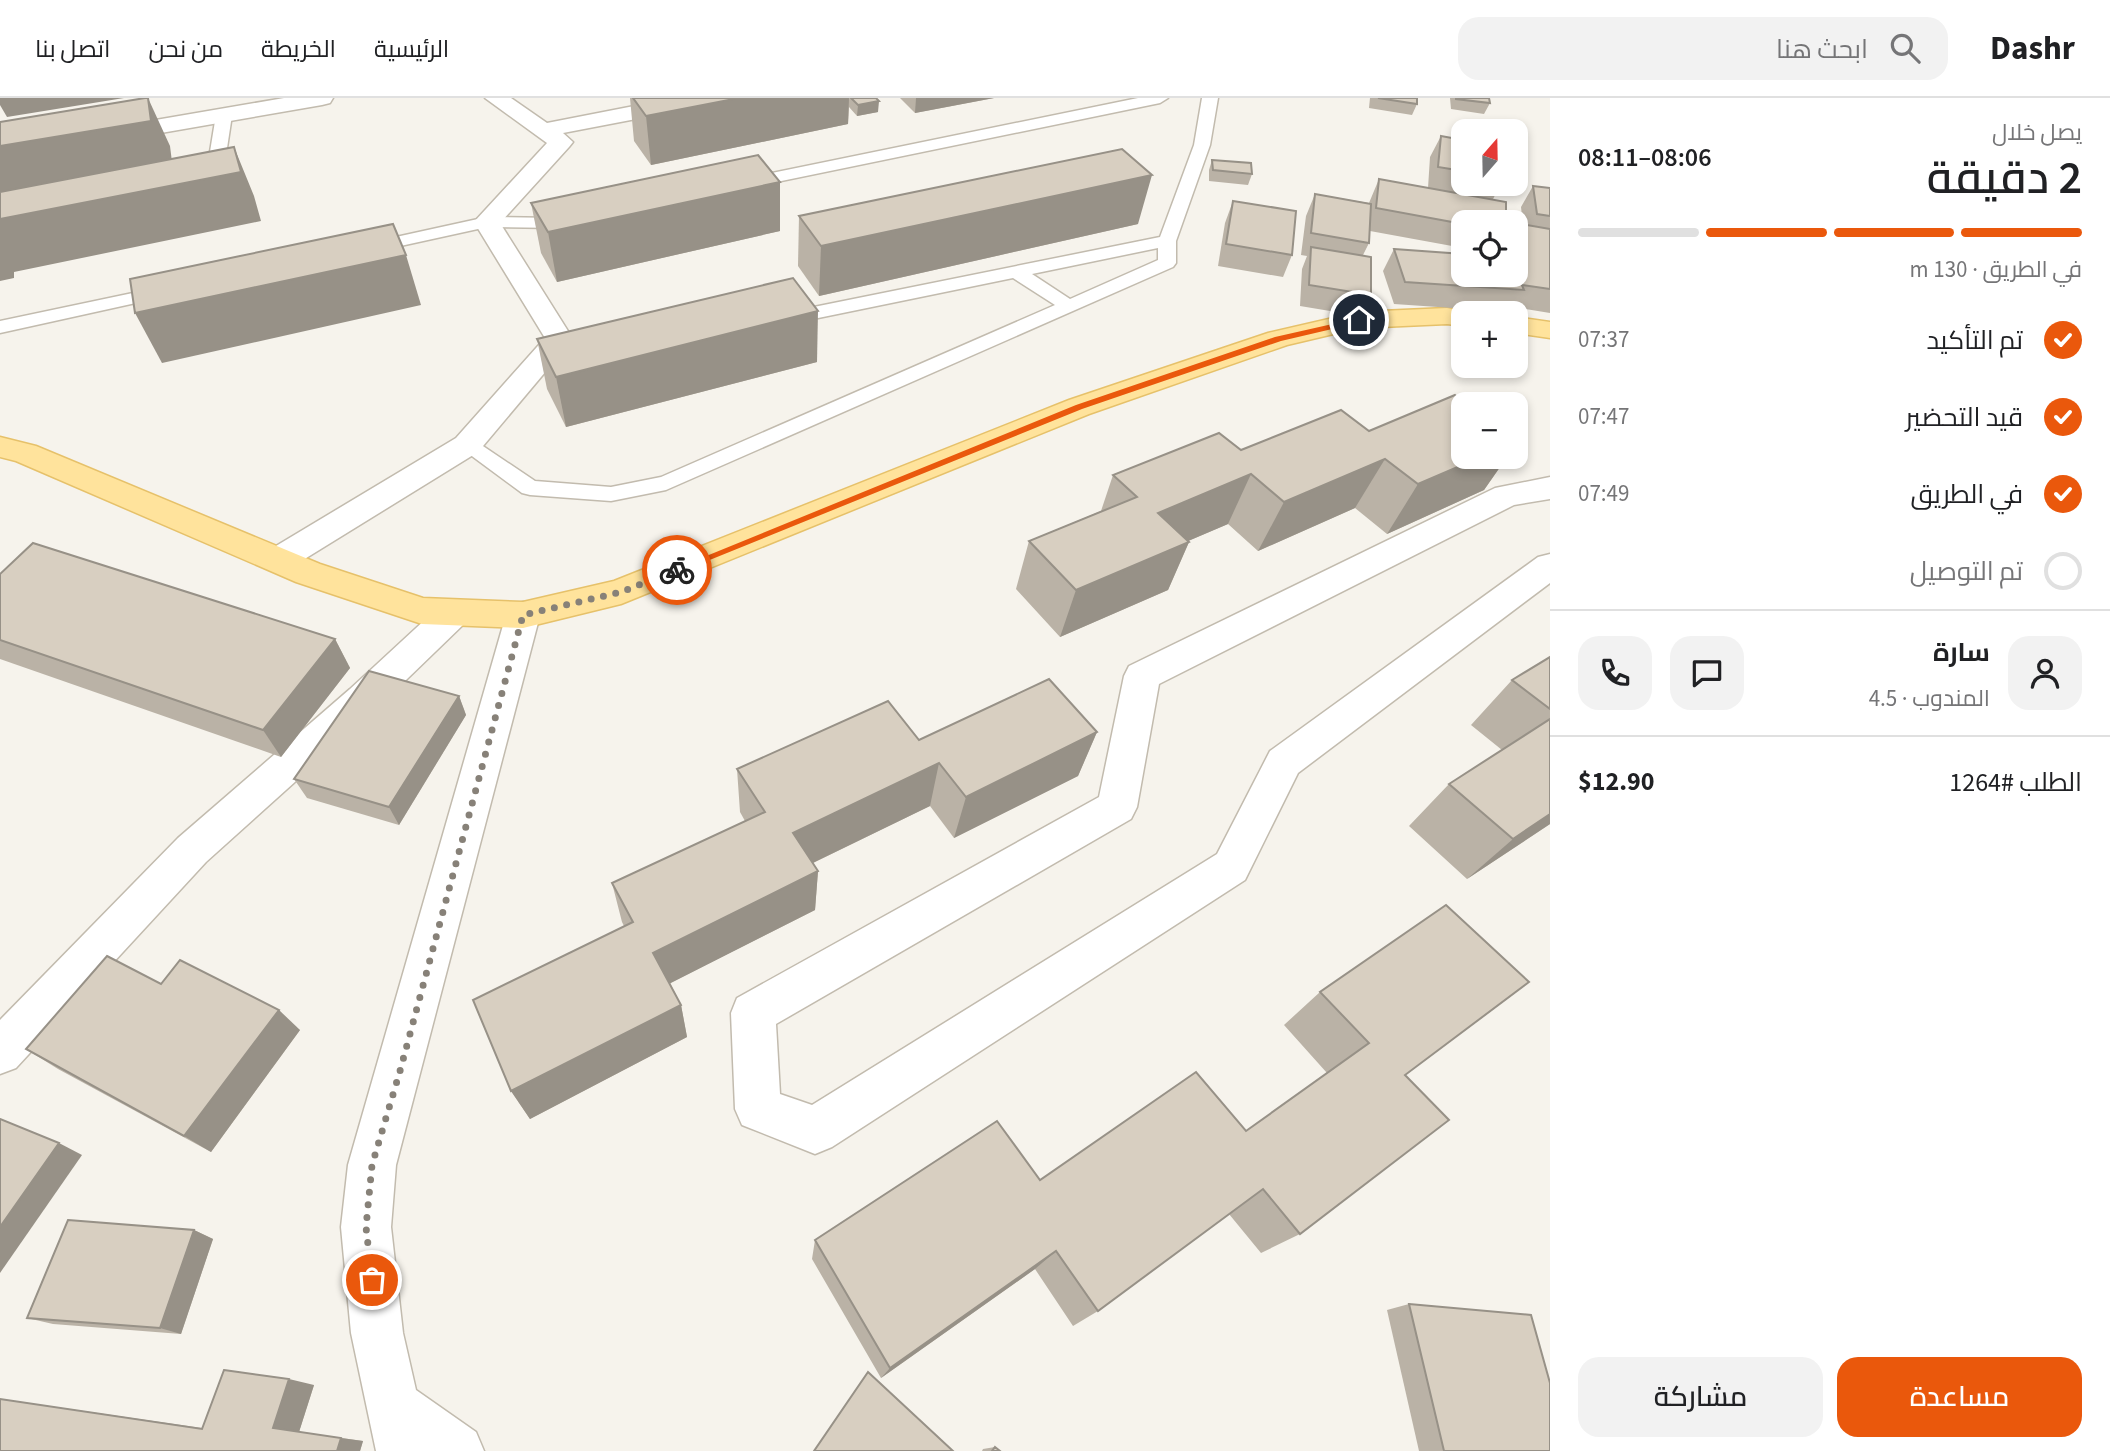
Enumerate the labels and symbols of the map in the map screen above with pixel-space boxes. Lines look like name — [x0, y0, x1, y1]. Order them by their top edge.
north arrow — [1451, 119, 1528, 196]
pin — [1329, 290, 1389, 350]
courier — [642, 535, 712, 605]
pin — [342, 1250, 402, 1310]

